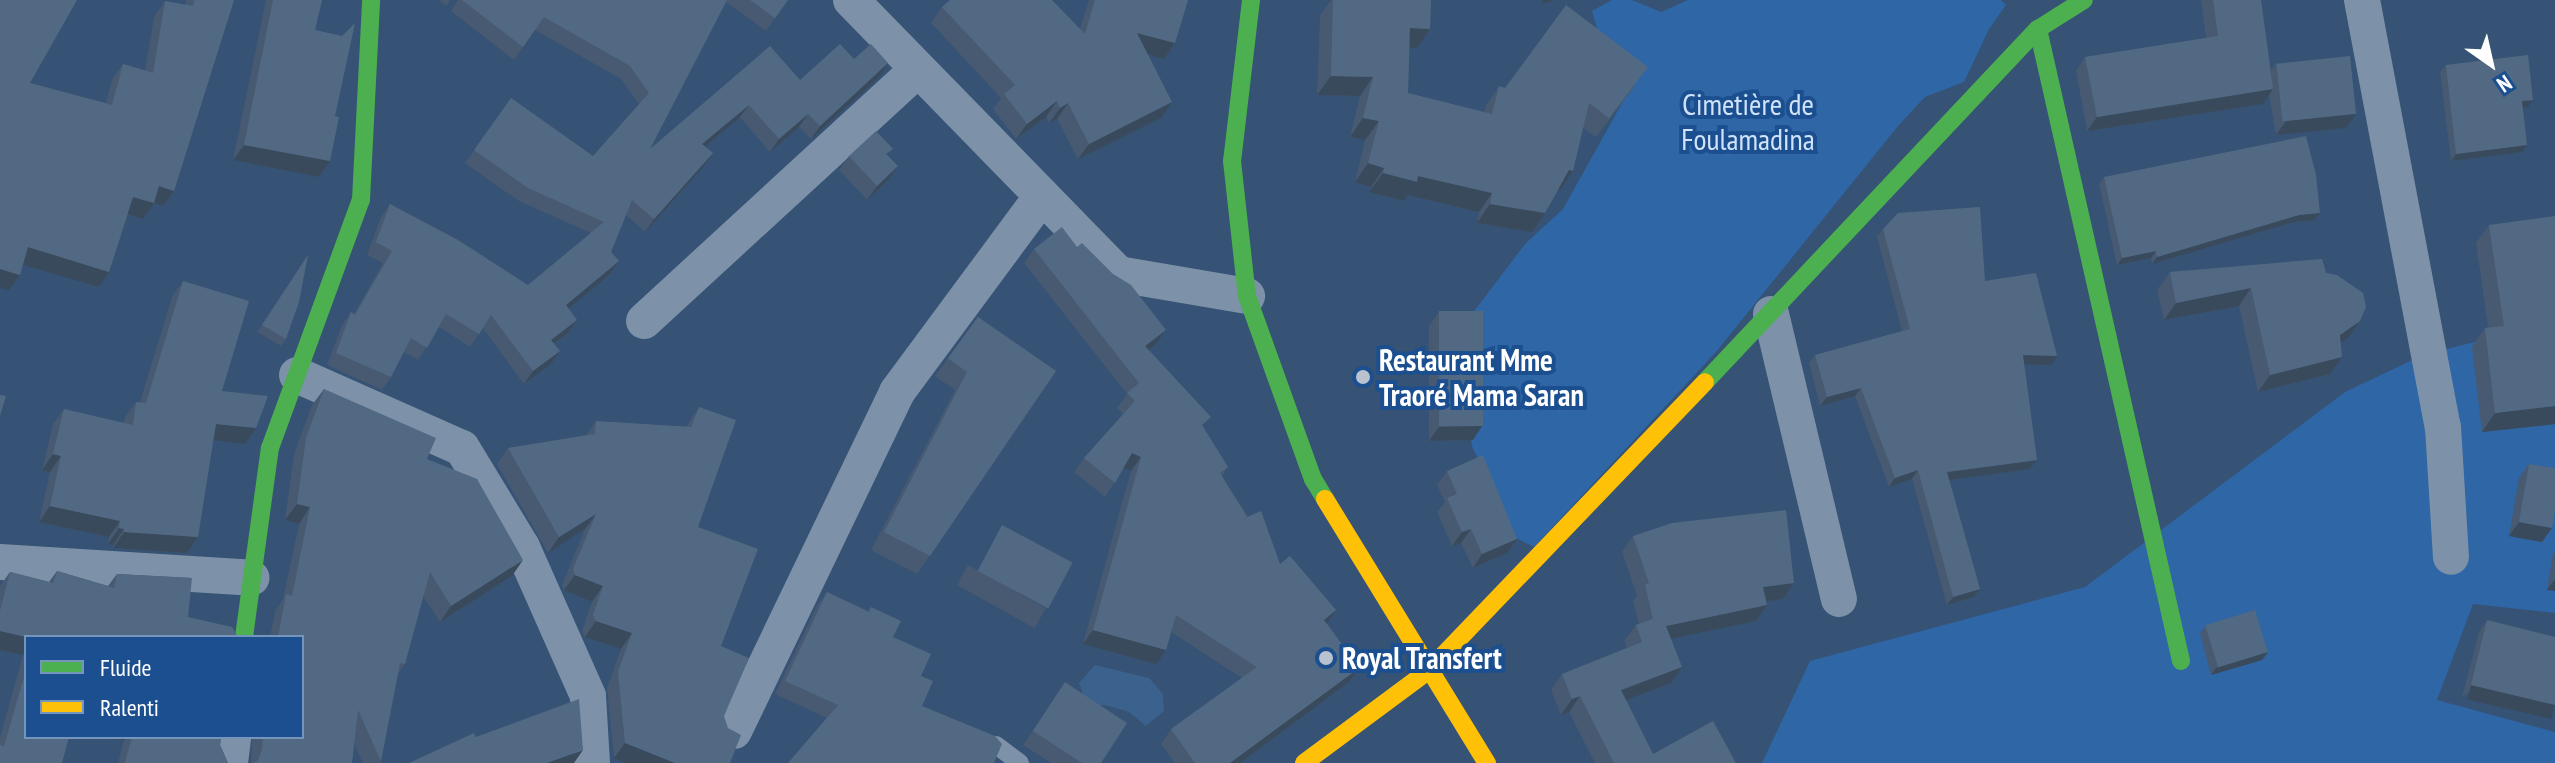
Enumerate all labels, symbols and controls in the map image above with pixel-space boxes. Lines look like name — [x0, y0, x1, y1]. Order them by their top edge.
north arrow — [2451, 24, 2531, 104]
text: N — [2492, 69, 2517, 99]
park label: Cimetière de Foulamadina — [1681, 86, 1815, 156]
place label: Restaurant Mme Traoré Mama Saran — [1379, 342, 1584, 412]
marker: Restaurant Mme Traoré Mama Saran — [1354, 368, 1372, 386]
legend — [24, 635, 304, 739]
place label: Royal Transfert — [1342, 640, 1503, 676]
marker: Royal Transfert — [1317, 649, 1335, 667]
text: Fluide — [100, 652, 151, 683]
text: Ralenti — [100, 692, 159, 723]

